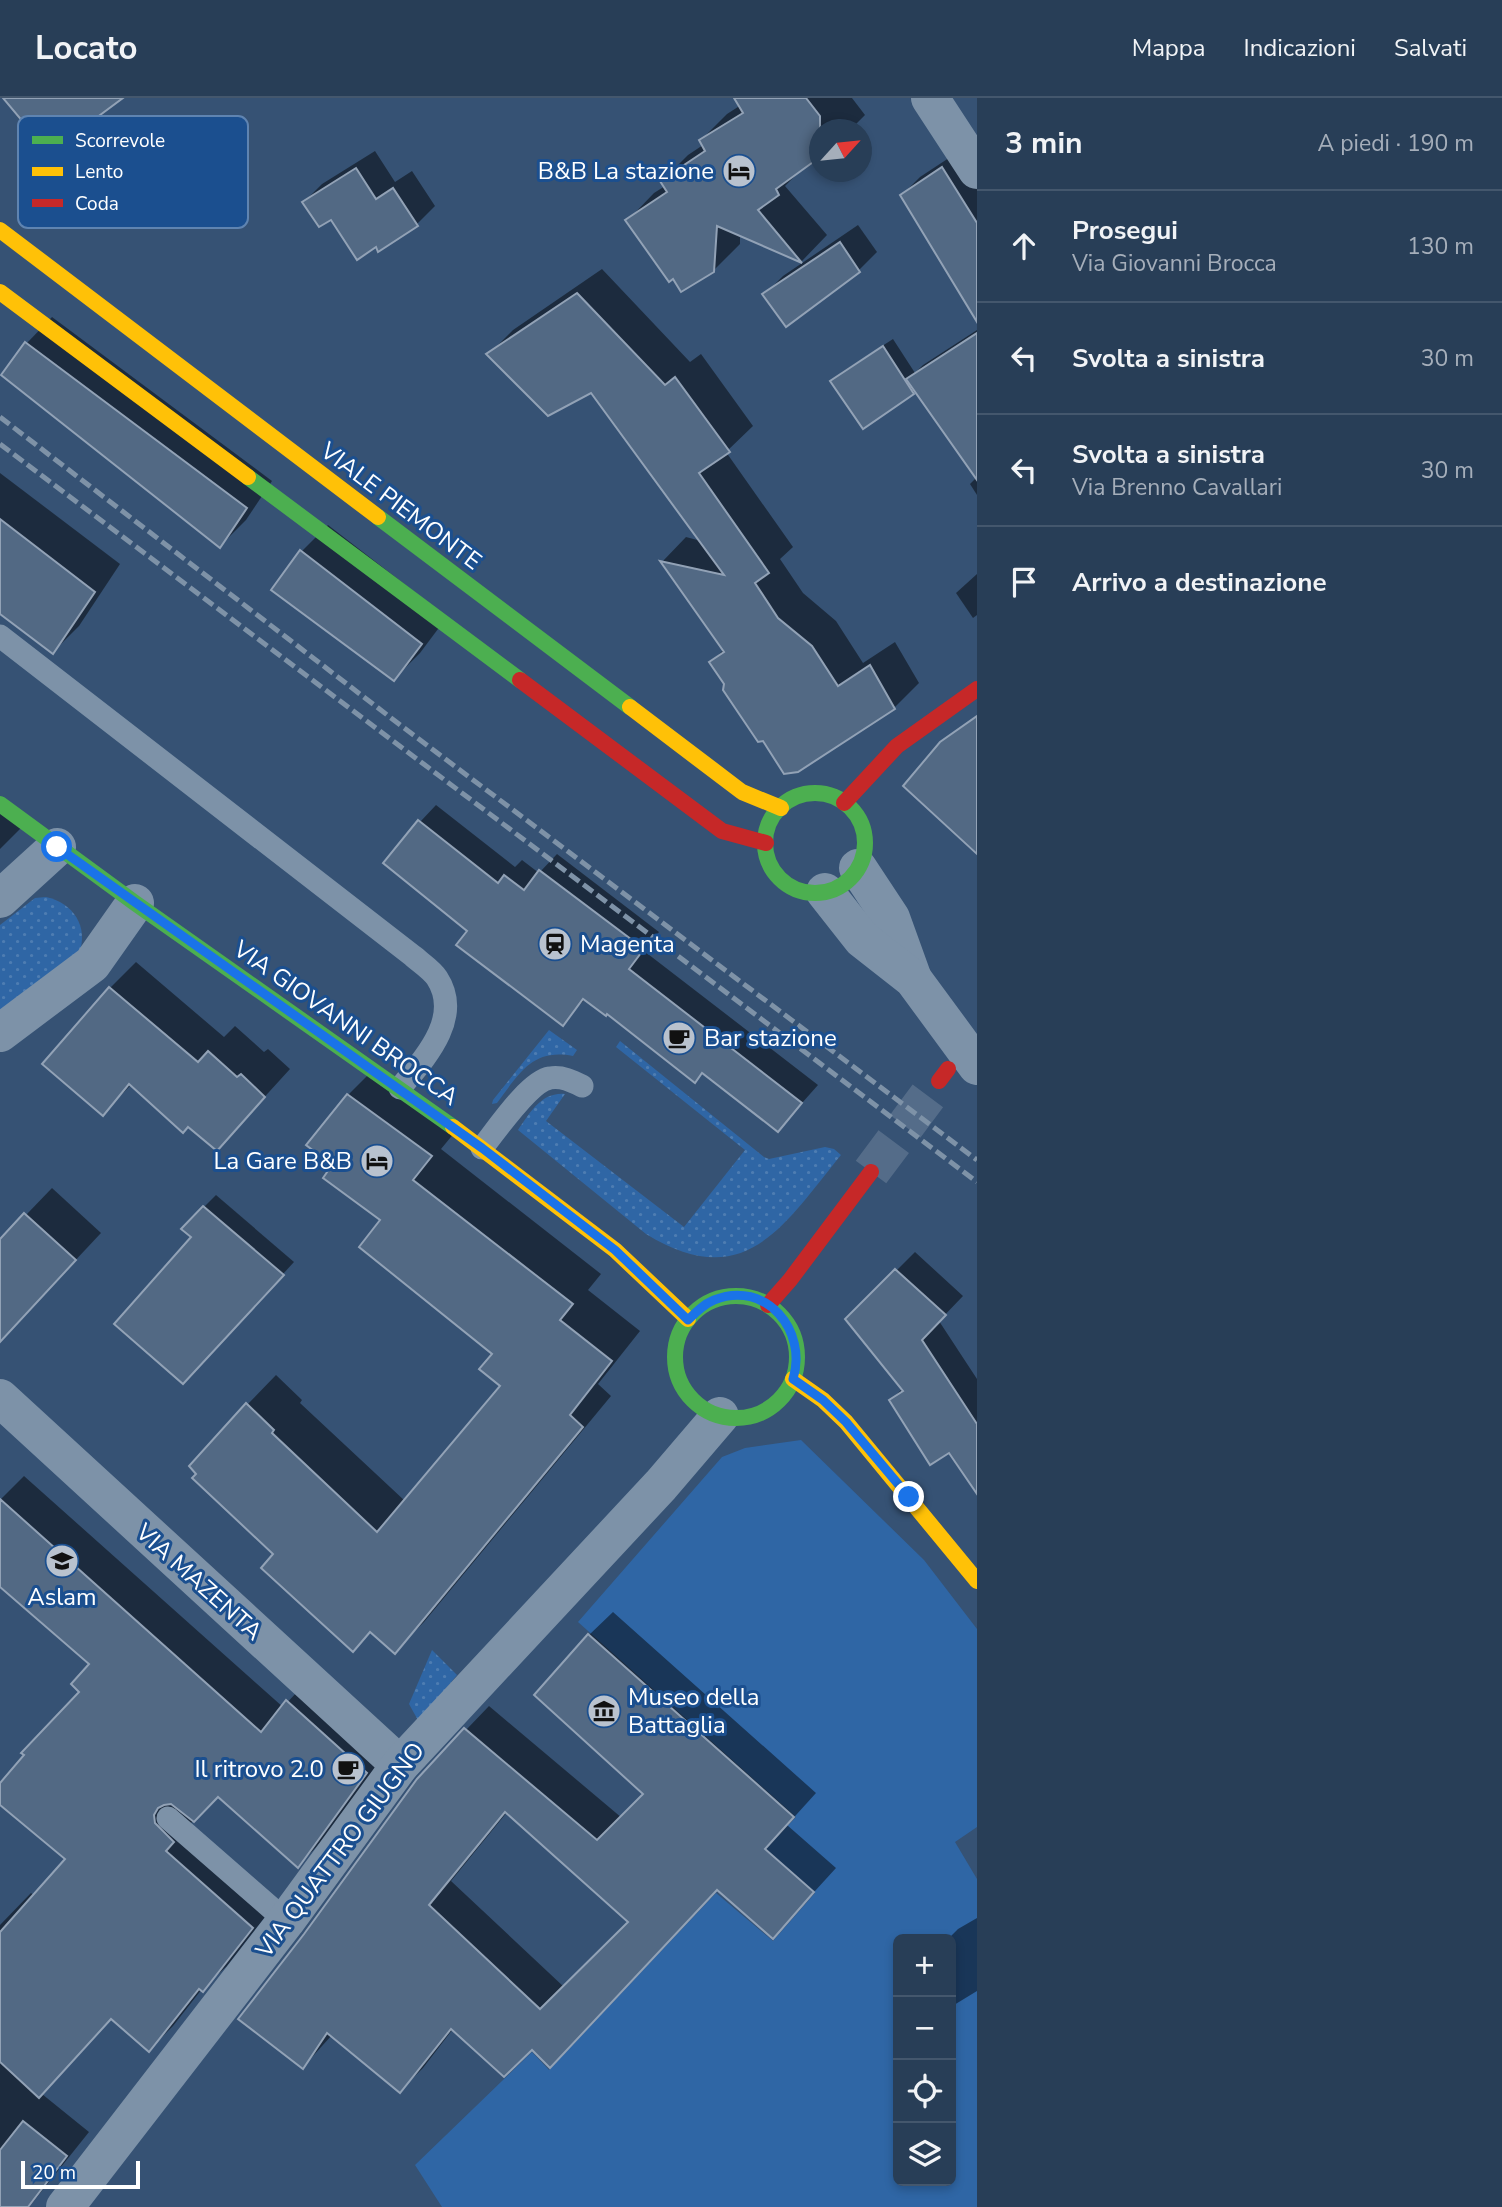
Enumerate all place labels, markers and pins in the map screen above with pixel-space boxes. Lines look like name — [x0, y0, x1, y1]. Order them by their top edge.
hotel icon: B&B La stazione — [720, 152, 758, 190]
place label: B&B La stazione — [538, 155, 714, 187]
station icon: Magenta — [536, 925, 574, 963]
place label: Magenta — [580, 928, 675, 960]
cafe icon: Bar stazione — [660, 1019, 698, 1057]
place label: Bar stazione — [704, 1022, 837, 1054]
hotel icon: La Gare B&B — [358, 1142, 396, 1180]
place label: La Gare B&B — [213, 1145, 352, 1177]
school or university icon: Aslam — [43, 1542, 81, 1580]
place label: Aslam — [27, 1581, 97, 1613]
place label: Museo della Battaglia — [628, 1681, 760, 1741]
museum icon: Museo della Battaglia — [585, 1692, 623, 1730]
cafe icon: Il ritrovo 2.0 — [329, 1750, 367, 1788]
place label: Il ritrovo 2.0 — [194, 1753, 324, 1785]

